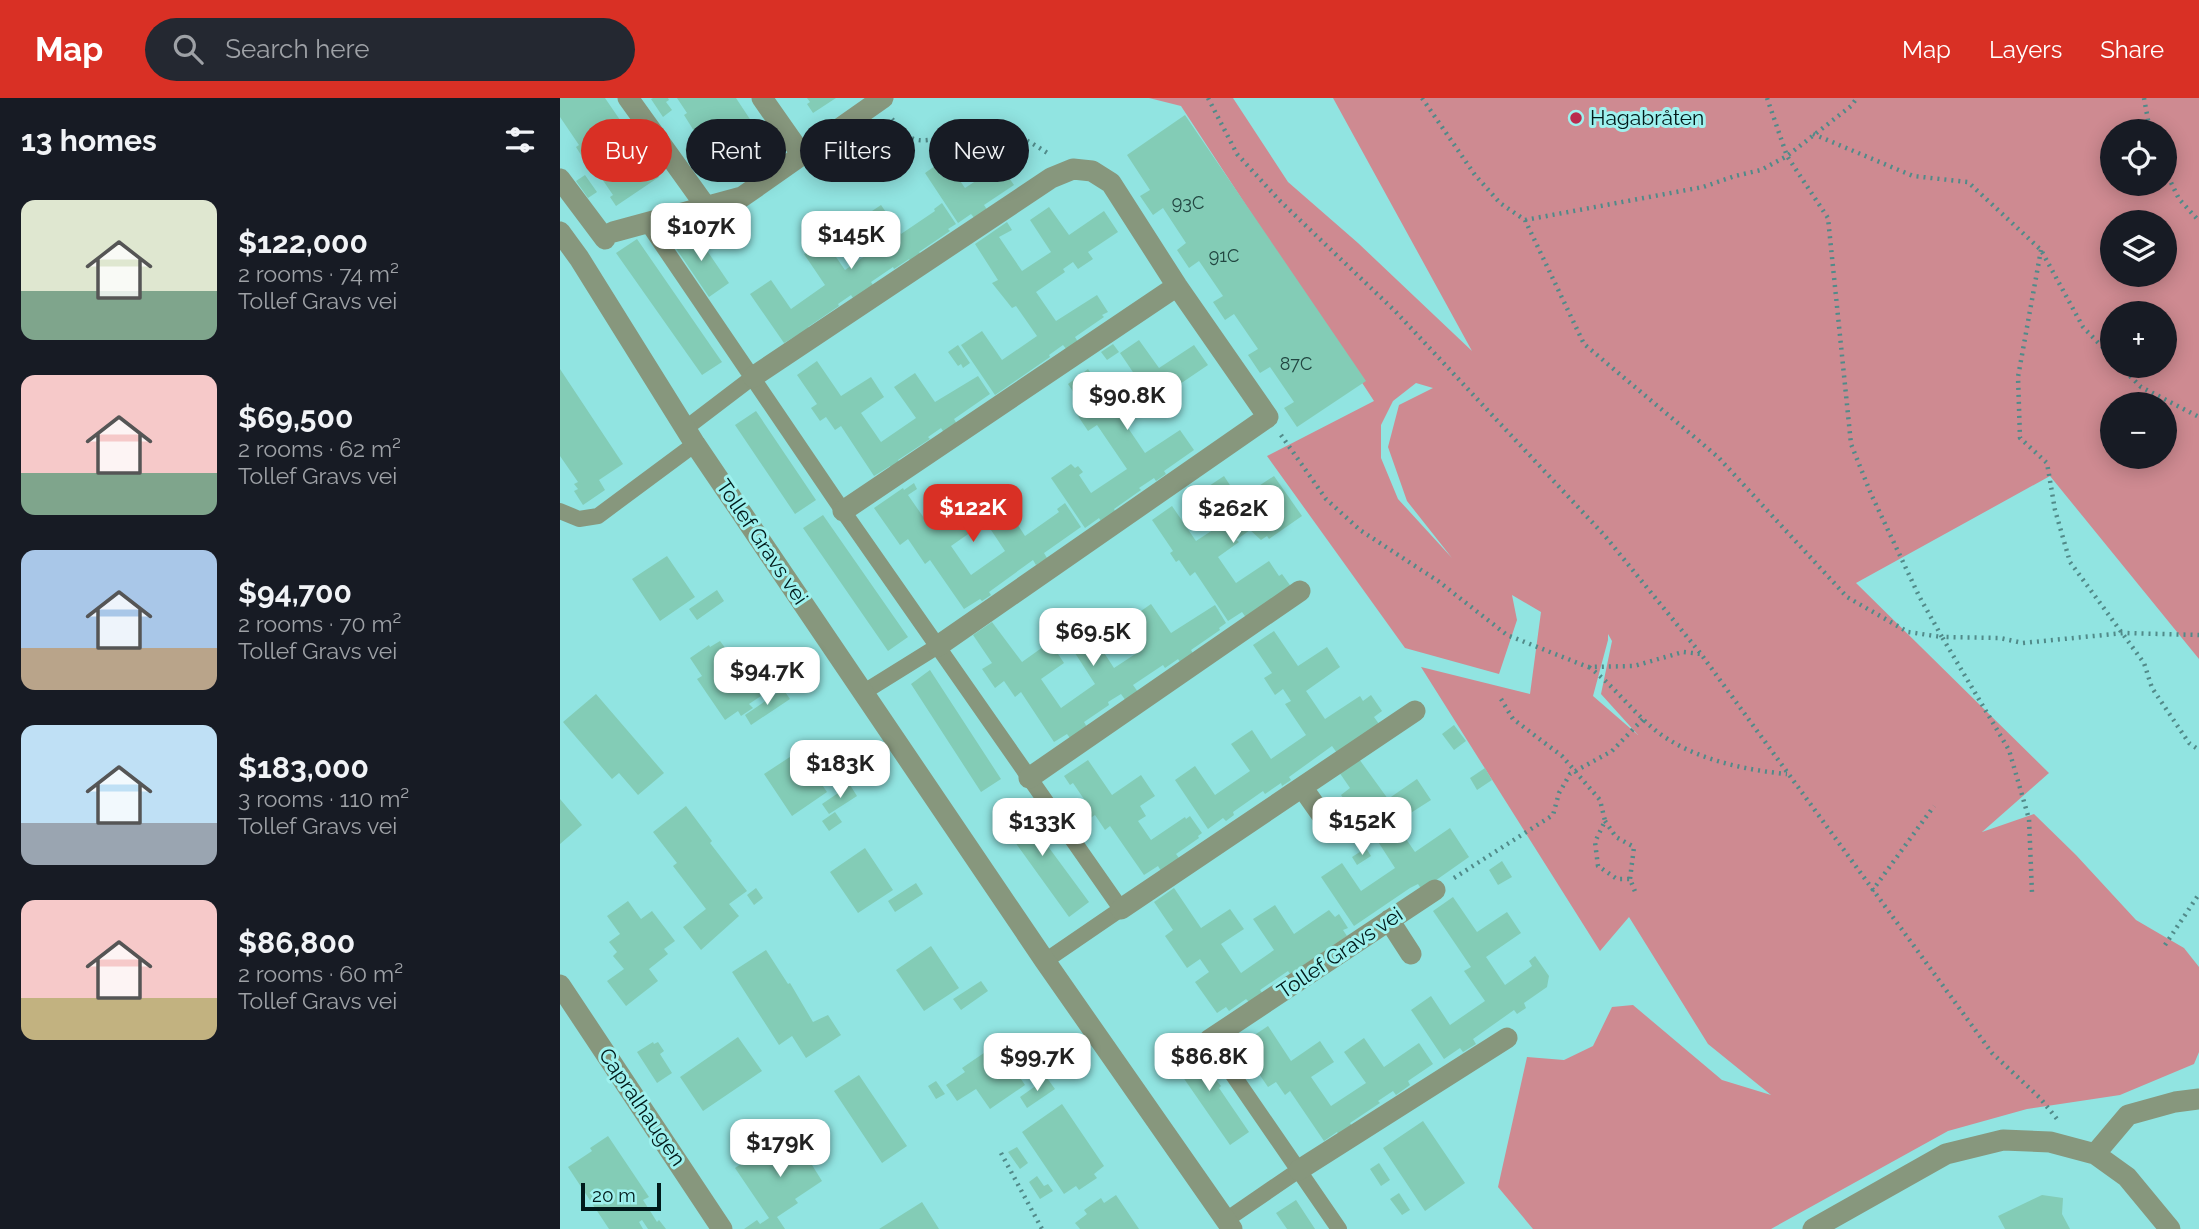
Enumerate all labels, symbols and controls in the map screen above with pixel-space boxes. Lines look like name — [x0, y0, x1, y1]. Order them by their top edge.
search box — [145, 18, 635, 81]
text: Map — [35, 30, 103, 69]
icon: search — [169, 30, 207, 68]
text: Search here — [225, 34, 370, 64]
text: Map — [1902, 35, 1951, 64]
text: Layers — [1989, 35, 2062, 64]
text: Share — [2100, 35, 2164, 64]
place label: Hagabråten — [1590, 105, 1704, 130]
marker: Hagabråten — [1568, 110, 1584, 126]
chip: Buy — [581, 119, 672, 182]
chip: Rent — [686, 119, 786, 182]
chip: Filters — [800, 119, 915, 182]
chip: New — [929, 119, 1029, 182]
map controls — [2100, 119, 2177, 469]
button: locate — [2100, 119, 2177, 196]
icon: filters — [501, 121, 539, 159]
text: 13 homes — [21, 123, 157, 158]
house number: 93C — [1172, 192, 1204, 213]
pin: $107K — [652, 204, 750, 263]
button: layers — [2100, 210, 2177, 287]
text: $107K — [667, 212, 735, 239]
pin: $145K — [802, 212, 900, 271]
text: $145K — [817, 220, 885, 247]
text: $122,000 — [238, 225, 368, 260]
icon: home — [77, 228, 161, 312]
house number: 91C — [1209, 245, 1239, 266]
text: 2 rooms · 74 m² — [238, 260, 399, 287]
text: Tollef Gravs vei — [238, 287, 397, 314]
button: + — [2100, 301, 2177, 378]
house number: 87C — [1280, 353, 1312, 374]
pin: $90.8K — [1070, 372, 1184, 432]
text: $90.8K — [1089, 381, 1165, 408]
button: − — [2100, 392, 2177, 469]
text: $69,500 — [238, 400, 353, 435]
icon: home — [77, 403, 161, 487]
text: 2 rooms · 62 m² — [238, 435, 401, 462]
text: Tollef Gravs vei — [238, 462, 397, 489]
street label: Tollef Gravs vei — [711, 474, 813, 609]
pin: $122K — [924, 484, 1022, 544]
pin: $262K — [1184, 486, 1282, 545]
text: $122K — [939, 493, 1007, 520]
text: $262K — [1198, 494, 1268, 521]
text: $94,700 — [238, 575, 352, 610]
icon: home — [77, 578, 161, 662]
pin: $69.5K — [1036, 608, 1150, 668]
text: 2 rooms · 70 m² — [238, 610, 401, 637]
text: $69.5K — [1055, 617, 1131, 644]
text: Tollef Gravs vei — [238, 637, 397, 664]
pin: $94.7K — [710, 648, 824, 707]
text: $94.7K — [730, 656, 804, 683]
pin: $183K — [791, 740, 889, 800]
text: $183K — [806, 749, 874, 776]
text: $183,000 — [238, 750, 369, 785]
icon: home — [77, 753, 161, 837]
text: 3 rooms · 110 m² — [238, 785, 409, 812]
pin: $133K — [993, 798, 1091, 858]
pin: $152K — [1313, 798, 1411, 857]
text: $152K — [1328, 806, 1396, 833]
text: $133K — [1009, 807, 1076, 834]
text: Tollef Gravs vei — [238, 812, 397, 839]
street label: Tollef Gravs vei — [1272, 902, 1407, 1004]
text: $86,800 — [238, 925, 355, 960]
icon: home — [77, 928, 161, 1012]
text: 2 rooms · 60 m² — [238, 960, 403, 987]
text: Tollef Gravs vei — [238, 987, 397, 1014]
pin: $99.7K — [980, 1034, 1094, 1093]
pin: $86.8K — [1152, 1034, 1266, 1093]
text: $99.7K — [1000, 1042, 1074, 1069]
text: $86.8K — [1171, 1042, 1247, 1069]
street label: Capralhaugen — [594, 1043, 691, 1171]
pin: $179K — [731, 1119, 829, 1179]
text: $179K — [746, 1128, 814, 1155]
scale bar — [581, 1180, 662, 1212]
text: 20 m — [592, 1184, 636, 1206]

